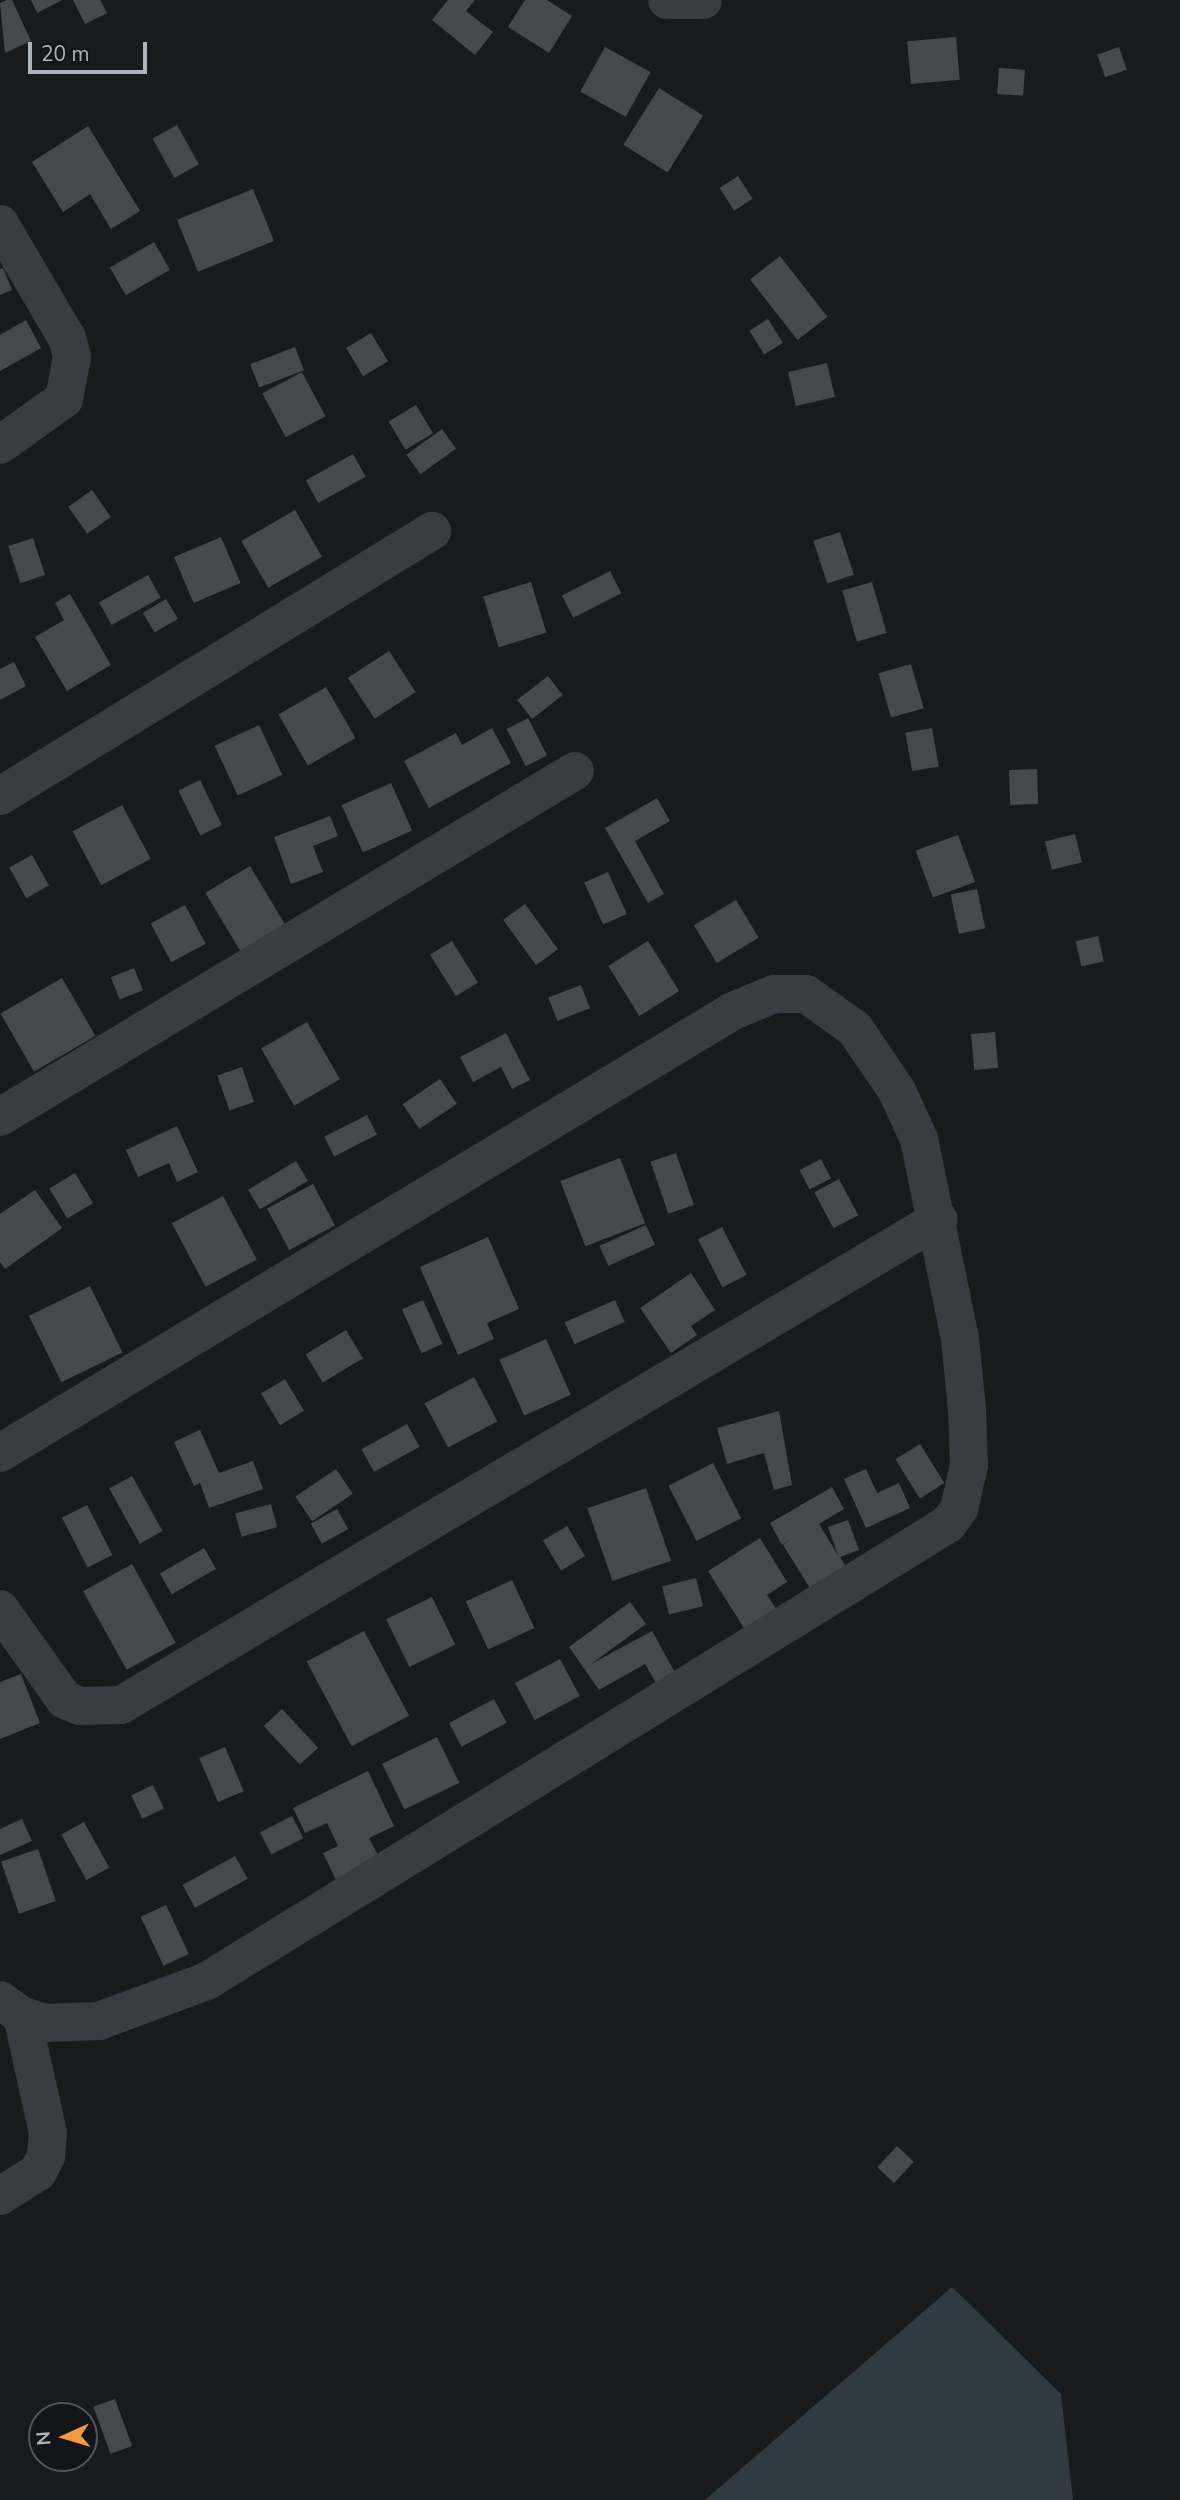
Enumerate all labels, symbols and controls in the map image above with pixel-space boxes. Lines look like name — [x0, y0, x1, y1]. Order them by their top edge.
scale bar — [32, 28, 150, 72]
text: 20 m — [41, 40, 90, 68]
north arrow — [28, 2402, 98, 2472]
text: N — [31, 2430, 58, 2446]

